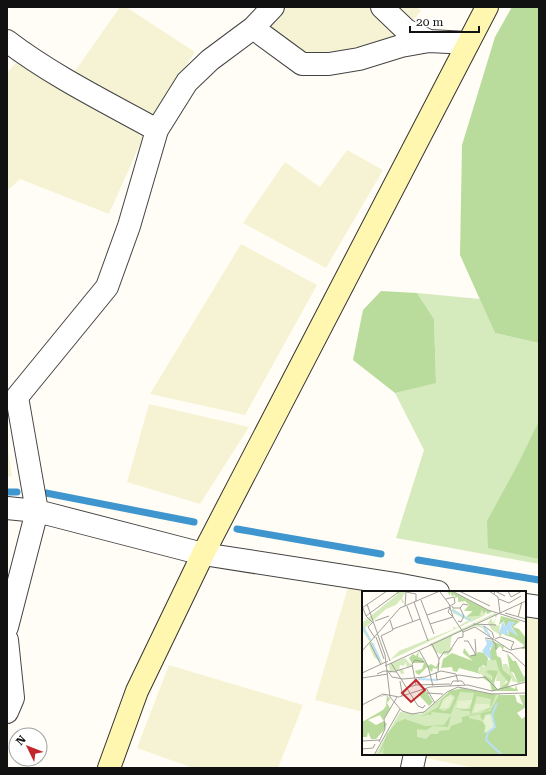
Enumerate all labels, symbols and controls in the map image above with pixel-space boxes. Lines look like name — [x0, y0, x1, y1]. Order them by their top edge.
scale bar — [410, 8, 479, 34]
text: 20 m — [416, 15, 443, 29]
inset map — [362, 591, 526, 755]
north arrow — [8, 727, 48, 767]
text: N — [13, 733, 29, 748]

